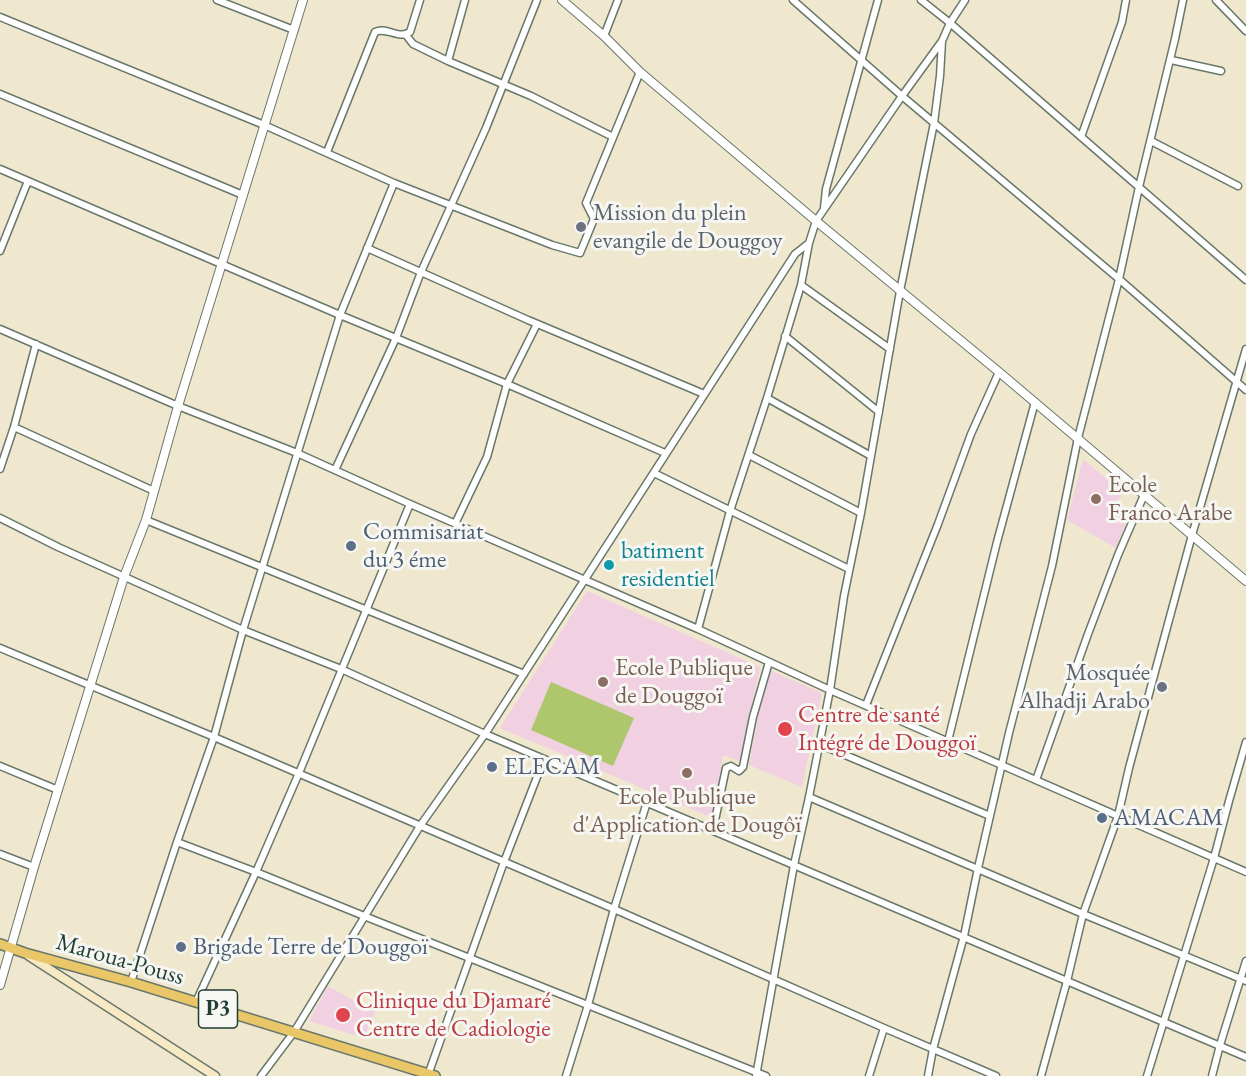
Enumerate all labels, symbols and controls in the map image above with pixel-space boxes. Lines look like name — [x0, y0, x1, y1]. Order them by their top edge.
place label: Mission du plein evangile de Douggoy — [593, 199, 783, 255]
marker: Mission du plein evangile de Douggoy — [574, 220, 588, 234]
place label: Ecole Franco Arabe — [1108, 471, 1232, 527]
marker: Ecole Franco Arabe — [1089, 492, 1103, 506]
place label: Commisariat du 3 éme — [363, 518, 483, 574]
place label: batiment residentiel — [621, 537, 715, 593]
marker: Commisariat du 3 éme — [344, 539, 358, 553]
marker: batiment residentiel — [602, 558, 616, 572]
place label: Ecole Publique de Douggoï — [615, 654, 753, 710]
place label: Mosquée Alhadji Arabo — [1019, 659, 1150, 715]
marker: Ecole Publique de Douggoï — [596, 675, 610, 689]
marker: Mosquée Alhadji Arabo — [1155, 680, 1169, 694]
place label: Centre de santé Intégré de Douggoï — [798, 701, 976, 757]
marker: Centre de santé Intégré de Douggoï — [776, 720, 794, 738]
place label: ELECAM — [504, 753, 600, 781]
marker: ELECAM — [485, 760, 499, 774]
marker: Ecole Publique d'Application de Dougôï — [680, 766, 694, 780]
place label: Ecole Publique d'Application de Dougôï — [573, 783, 801, 839]
place label: AMACAM — [1114, 804, 1223, 832]
marker: AMACAM — [1095, 811, 1109, 825]
street label: Maroua-Pouss — [53, 928, 187, 992]
place label: Brigade Terre de Douggoï — [193, 933, 428, 961]
marker: Brigade Terre de Douggoï — [174, 940, 188, 954]
place label: Clinique du Djamaré Centre de Cadiologie — [356, 987, 551, 1043]
road number: P3 — [198, 990, 238, 1028]
marker: Clinique du Djamaré Centre de Cadiologie — [334, 1006, 352, 1024]

